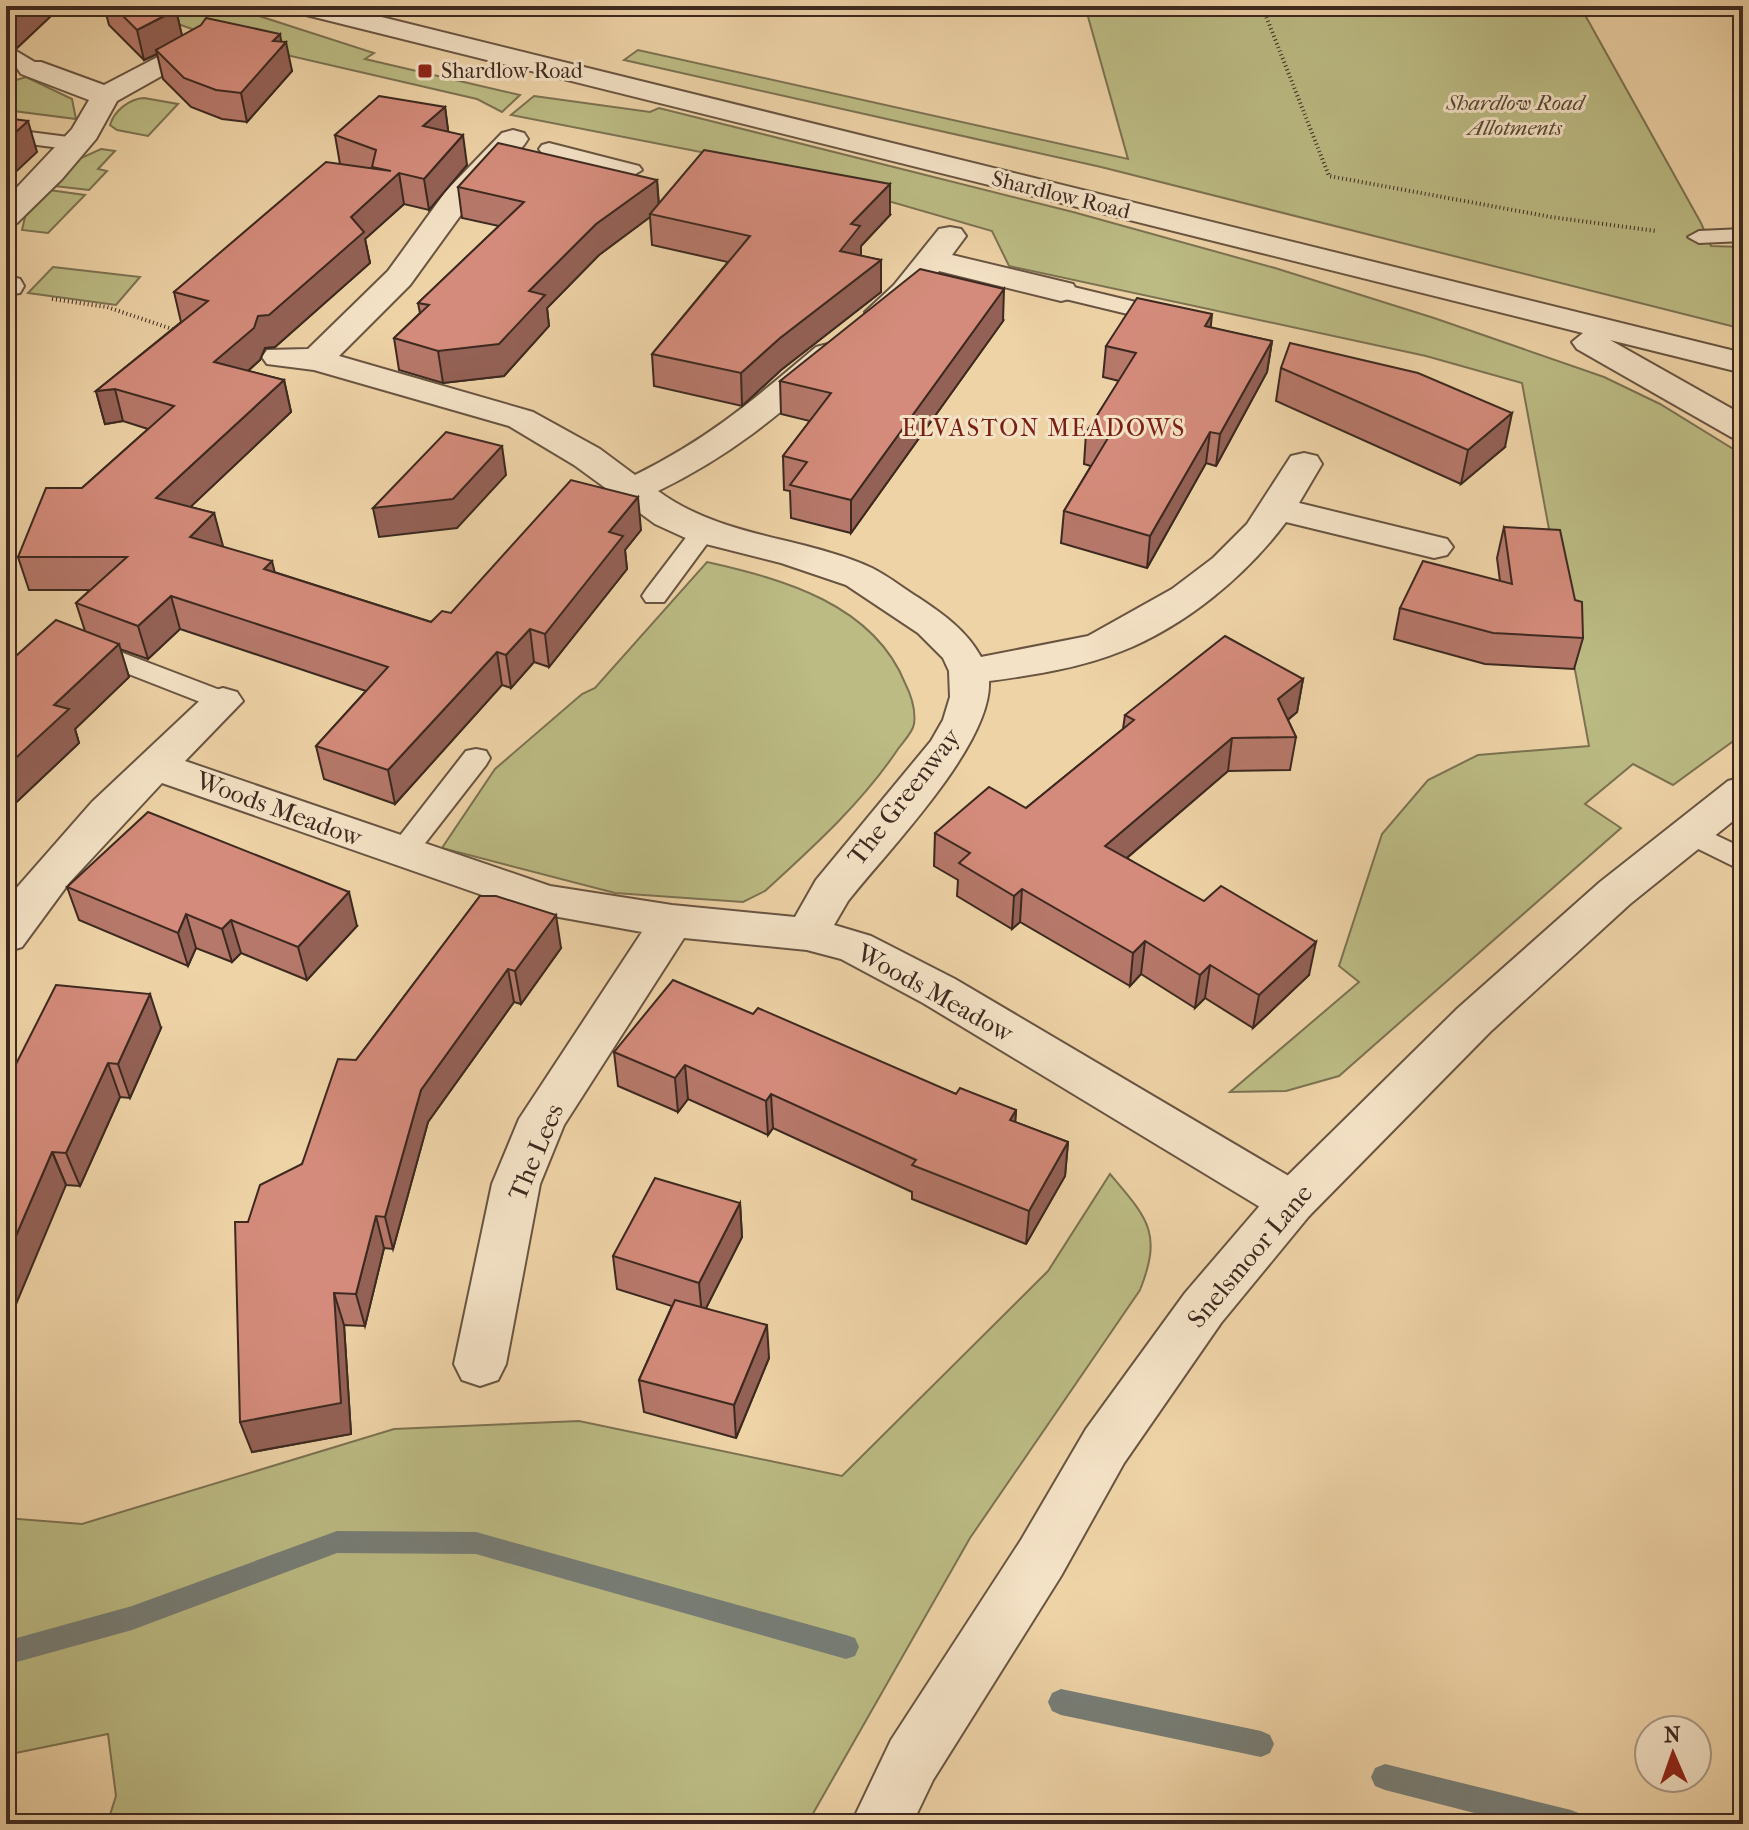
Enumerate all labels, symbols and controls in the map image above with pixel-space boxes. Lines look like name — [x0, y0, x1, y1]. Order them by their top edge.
place label: Shardlow Road — [441, 58, 584, 84]
marker: Shardlow Road — [416, 62, 434, 80]
park label: Shardlow Road Allotments — [1445, 90, 1587, 141]
street label: Shardlow Road — [989, 165, 1134, 225]
district label: ELVASTON MEADOWS — [902, 414, 1186, 442]
street label: The Greenway — [841, 721, 968, 872]
street label: Woods Meadow — [191, 764, 367, 854]
street label: Woods Meadow — [850, 937, 1019, 1049]
street label: The Lees — [502, 1099, 570, 1205]
street label: Snelsmoor Lane — [1181, 1178, 1319, 1334]
north arrow — [1633, 1714, 1713, 1794]
text: N — [1664, 1722, 1681, 1748]

